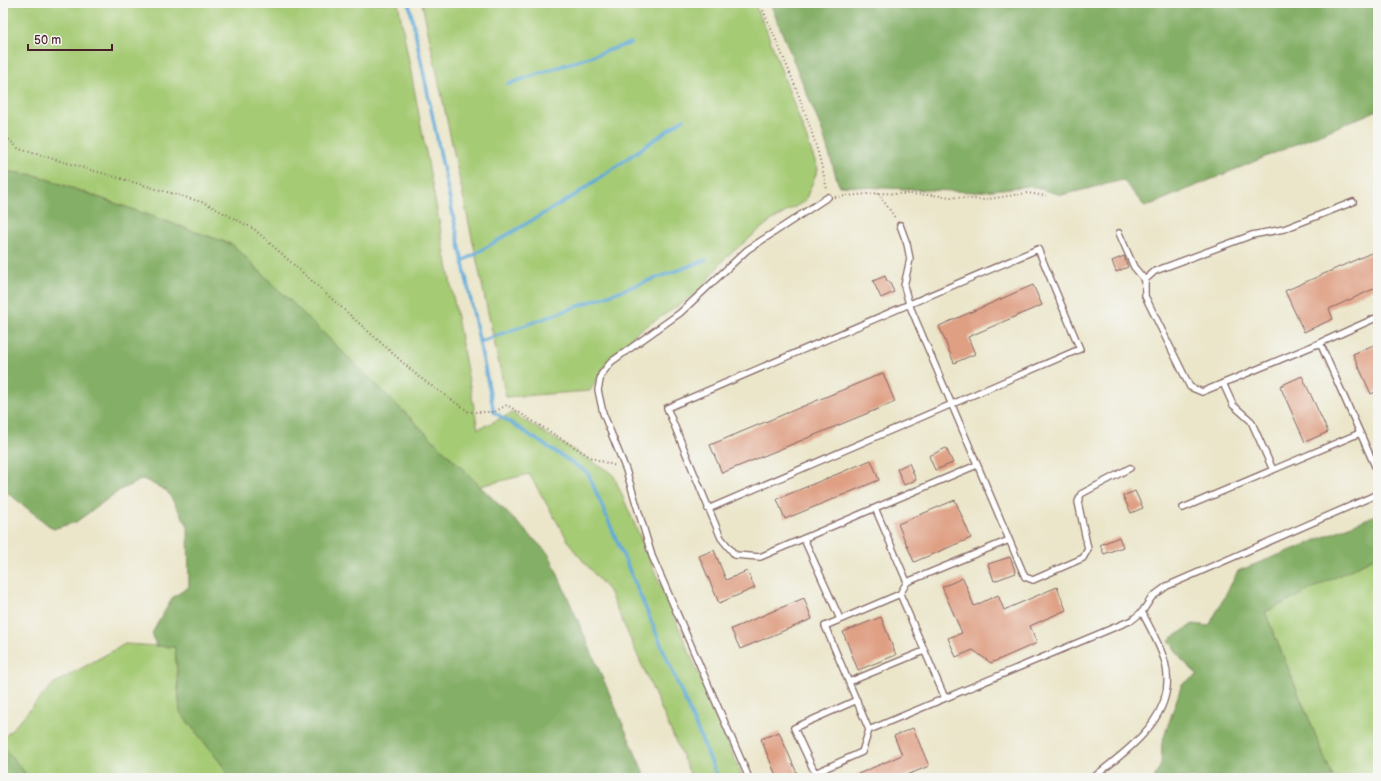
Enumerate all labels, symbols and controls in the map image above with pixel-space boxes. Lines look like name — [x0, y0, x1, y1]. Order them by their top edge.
scale bar — [28, 26, 112, 52]
text: 50 m — [34, 33, 61, 48]

